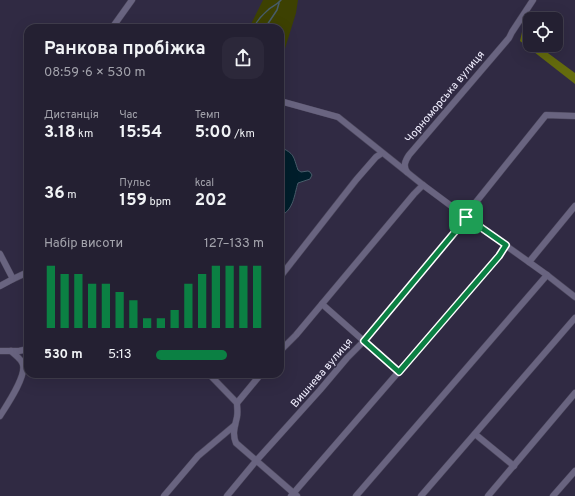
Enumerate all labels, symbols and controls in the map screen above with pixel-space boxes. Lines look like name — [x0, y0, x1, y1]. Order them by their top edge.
map controls — [523, 12, 563, 52]
button: locate — [523, 12, 563, 52]
button: share — [222, 37, 264, 79]
text: Ранкова пробіжка — [44, 38, 206, 61]
street label: Чорноморська вулиця — [402, 48, 488, 146]
text: 08:59 · 6 × 530 m — [44, 65, 145, 81]
text: Дистанція — [44, 108, 99, 122]
text: Час — [119, 108, 138, 122]
text: Темп — [195, 108, 220, 122]
text: 3.18 — [44, 122, 75, 144]
text: 15:54 — [119, 122, 162, 144]
text: 5:00 — [195, 122, 232, 144]
text: km — [75, 127, 93, 141]
text: /km — [232, 127, 255, 141]
text: Пульс — [119, 176, 151, 190]
text: kcal — [195, 176, 214, 190]
text: 36 — [44, 183, 65, 205]
text: m — [65, 188, 77, 202]
text: 159 — [119, 190, 147, 212]
text: 202 — [195, 190, 227, 212]
text: bpm — [147, 195, 171, 209]
pin — [449, 200, 483, 234]
icon: arrive — [455, 206, 477, 228]
text: Набір висоти — [44, 236, 123, 252]
text: 127–133 m — [204, 236, 264, 252]
street label: Вишнева вулиця — [288, 335, 356, 411]
text: 530 m — [44, 347, 83, 363]
text: 5:13 — [108, 347, 132, 363]

